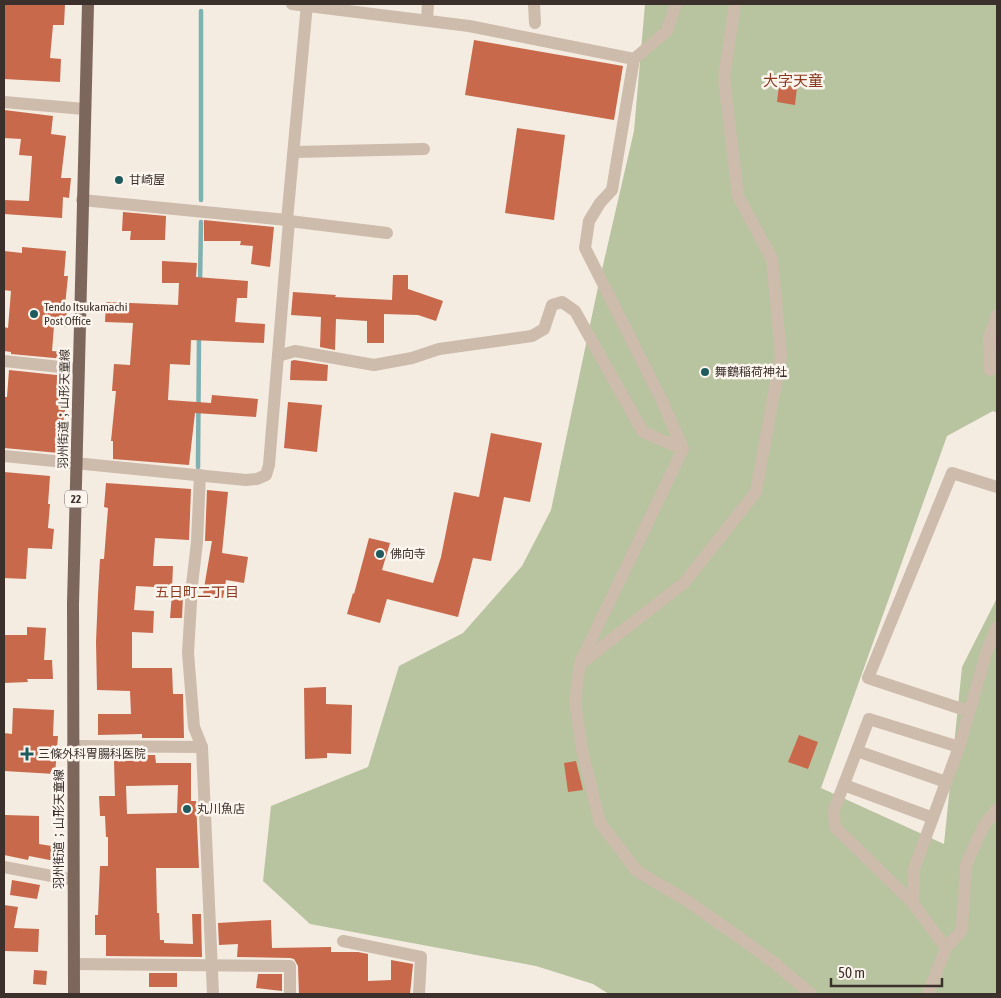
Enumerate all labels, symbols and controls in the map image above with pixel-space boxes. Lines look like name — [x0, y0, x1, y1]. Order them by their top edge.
district label: 大字天童 — [763, 72, 823, 89]
place label: 甘崎屋 — [129, 173, 165, 187]
marker: 甘崎屋 — [113, 174, 125, 186]
place label: Tendo Itsukamachi Post Office — [44, 300, 127, 328]
marker: Tendo Itsukamachi Post Office — [28, 308, 40, 320]
street label: 羽州街道；山形天童線 — [56, 349, 72, 469]
place label: 舞鶴稲荷神社 — [715, 365, 787, 379]
marker: 舞鶴稲荷神社 — [699, 366, 711, 378]
road number: 22 — [65, 490, 87, 508]
place label: 佛向寺 — [390, 547, 426, 561]
marker: 佛向寺 — [374, 548, 386, 560]
district label: 五日町二丁目 — [155, 584, 239, 600]
marker: 三條外科胃腸科医院 — [20, 747, 34, 761]
place label: 三條外科胃腸科医院 — [38, 747, 146, 761]
street label: 羽州街道；山形天童線 — [52, 769, 66, 889]
place label: 丸川魚店 — [197, 802, 245, 816]
marker: 丸川魚店 — [181, 803, 193, 815]
scale bar — [831, 956, 942, 988]
text: 50 m — [838, 964, 865, 981]

